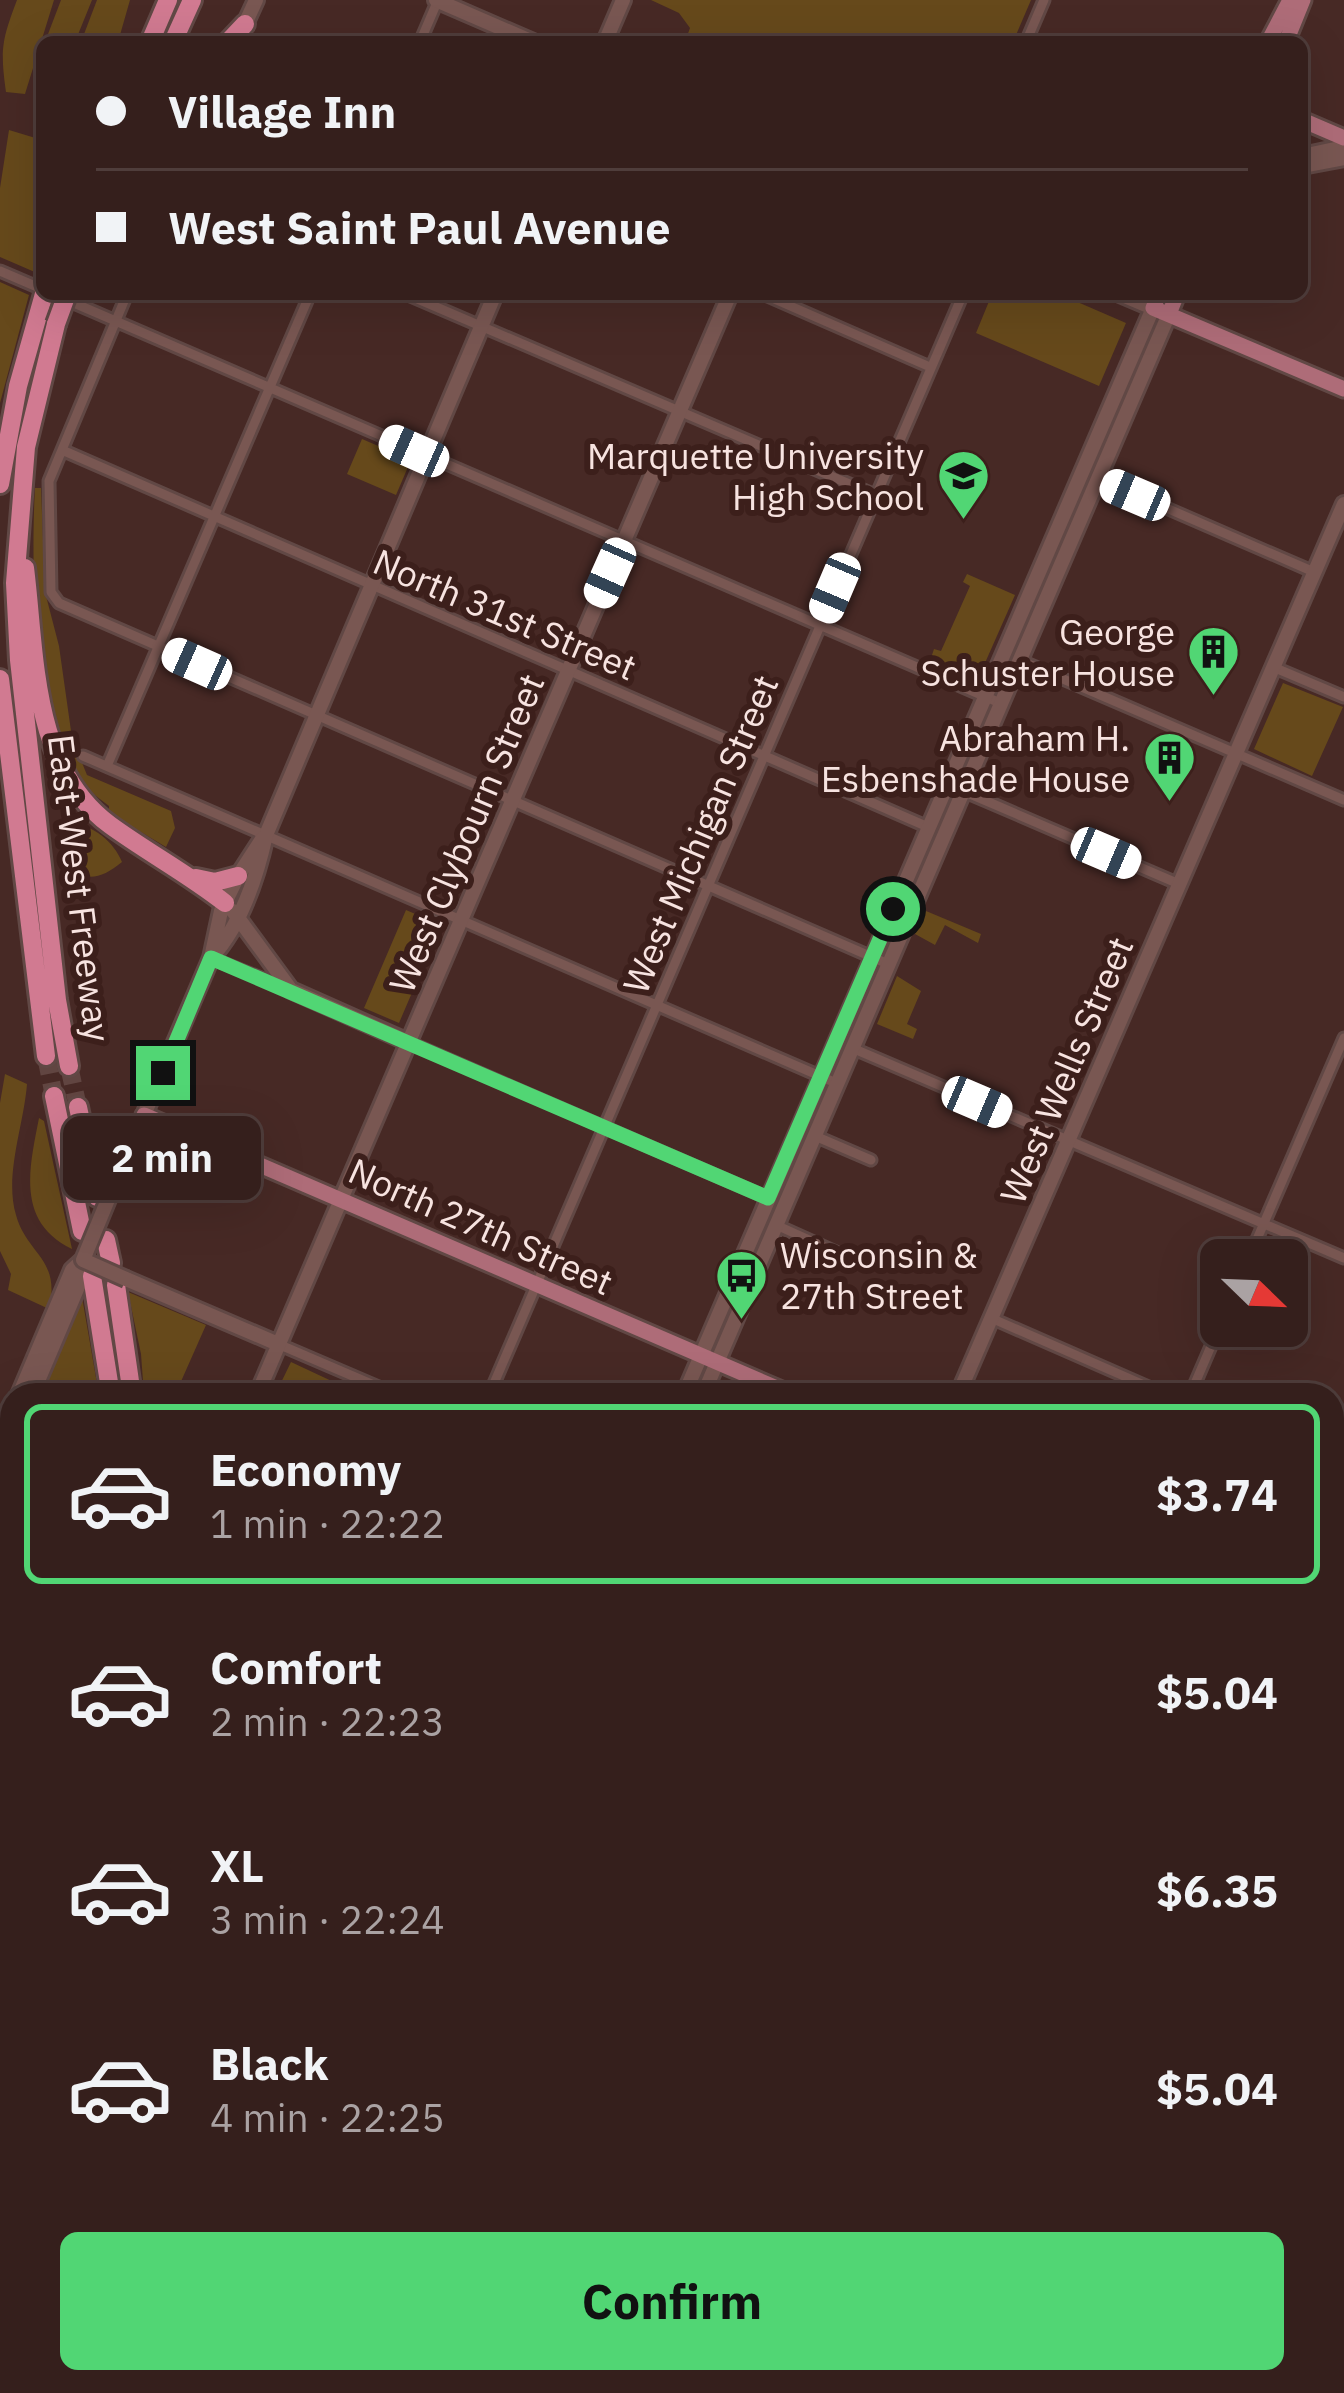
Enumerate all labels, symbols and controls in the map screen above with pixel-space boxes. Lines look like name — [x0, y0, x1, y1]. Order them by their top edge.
text: Village Inn — [168, 82, 396, 140]
text: West Saint Paul Avenue — [168, 198, 670, 256]
car — [374, 420, 454, 482]
place label: Marquette University High School — [587, 432, 924, 520]
school or university icon: Marquette University High School — [935, 448, 991, 522]
car — [1095, 464, 1175, 526]
car — [579, 533, 641, 613]
street label: North 31st Street — [367, 537, 643, 691]
car — [804, 548, 866, 628]
place label: George Schuster House — [920, 608, 1175, 696]
building icon: George Schuster House — [1186, 624, 1242, 698]
car — [157, 633, 237, 695]
street label: West Clybourn Street — [378, 666, 554, 1000]
street label: West Michigan Street — [612, 668, 788, 1000]
place label: Abraham H. Esbenshade House — [821, 714, 1130, 802]
building icon: Abraham H. Esbenshade House — [1141, 730, 1197, 804]
street label: East-West Freeway — [38, 732, 122, 1044]
car — [1066, 822, 1146, 884]
route start — [866, 882, 920, 936]
street label: West Wells Street — [989, 930, 1143, 1210]
route end — [136, 1046, 190, 1100]
car — [937, 1071, 1017, 1133]
callout: 2 min — [64, 1115, 262, 1199]
text: 2 min — [111, 1132, 213, 1183]
street label: North 27th Street — [342, 1147, 620, 1305]
place label: Wisconsin & 27th Street — [780, 1231, 978, 1319]
north arrow — [1200, 1239, 1308, 1347]
map controls — [1200, 1239, 1308, 1347]
bus stop icon: Wisconsin & 27th Street — [713, 1247, 769, 1321]
icon: car — [66, 1440, 174, 1548]
text: Economy — [210, 1440, 401, 1498]
text: $3.74 — [1156, 1465, 1278, 1523]
text: 1 min · 22:22 — [210, 1498, 445, 1549]
icon: car — [66, 1638, 174, 1746]
text: Comfort — [210, 1638, 382, 1696]
text: $5.04 — [1156, 1663, 1278, 1721]
text: 2 min · 22:23 — [210, 1696, 445, 1747]
icon: car — [66, 1836, 174, 1944]
text: XL — [210, 1836, 264, 1894]
text: $6.35 — [1156, 1861, 1278, 1919]
text: 3 min · 22:24 — [210, 1894, 445, 1945]
icon: car — [66, 2034, 174, 2142]
text: Black — [210, 2034, 329, 2092]
text: $5.04 — [1156, 2059, 1278, 2117]
text: 4 min · 22:25 — [210, 2092, 445, 2143]
button: Confirm — [60, 2232, 1284, 2370]

